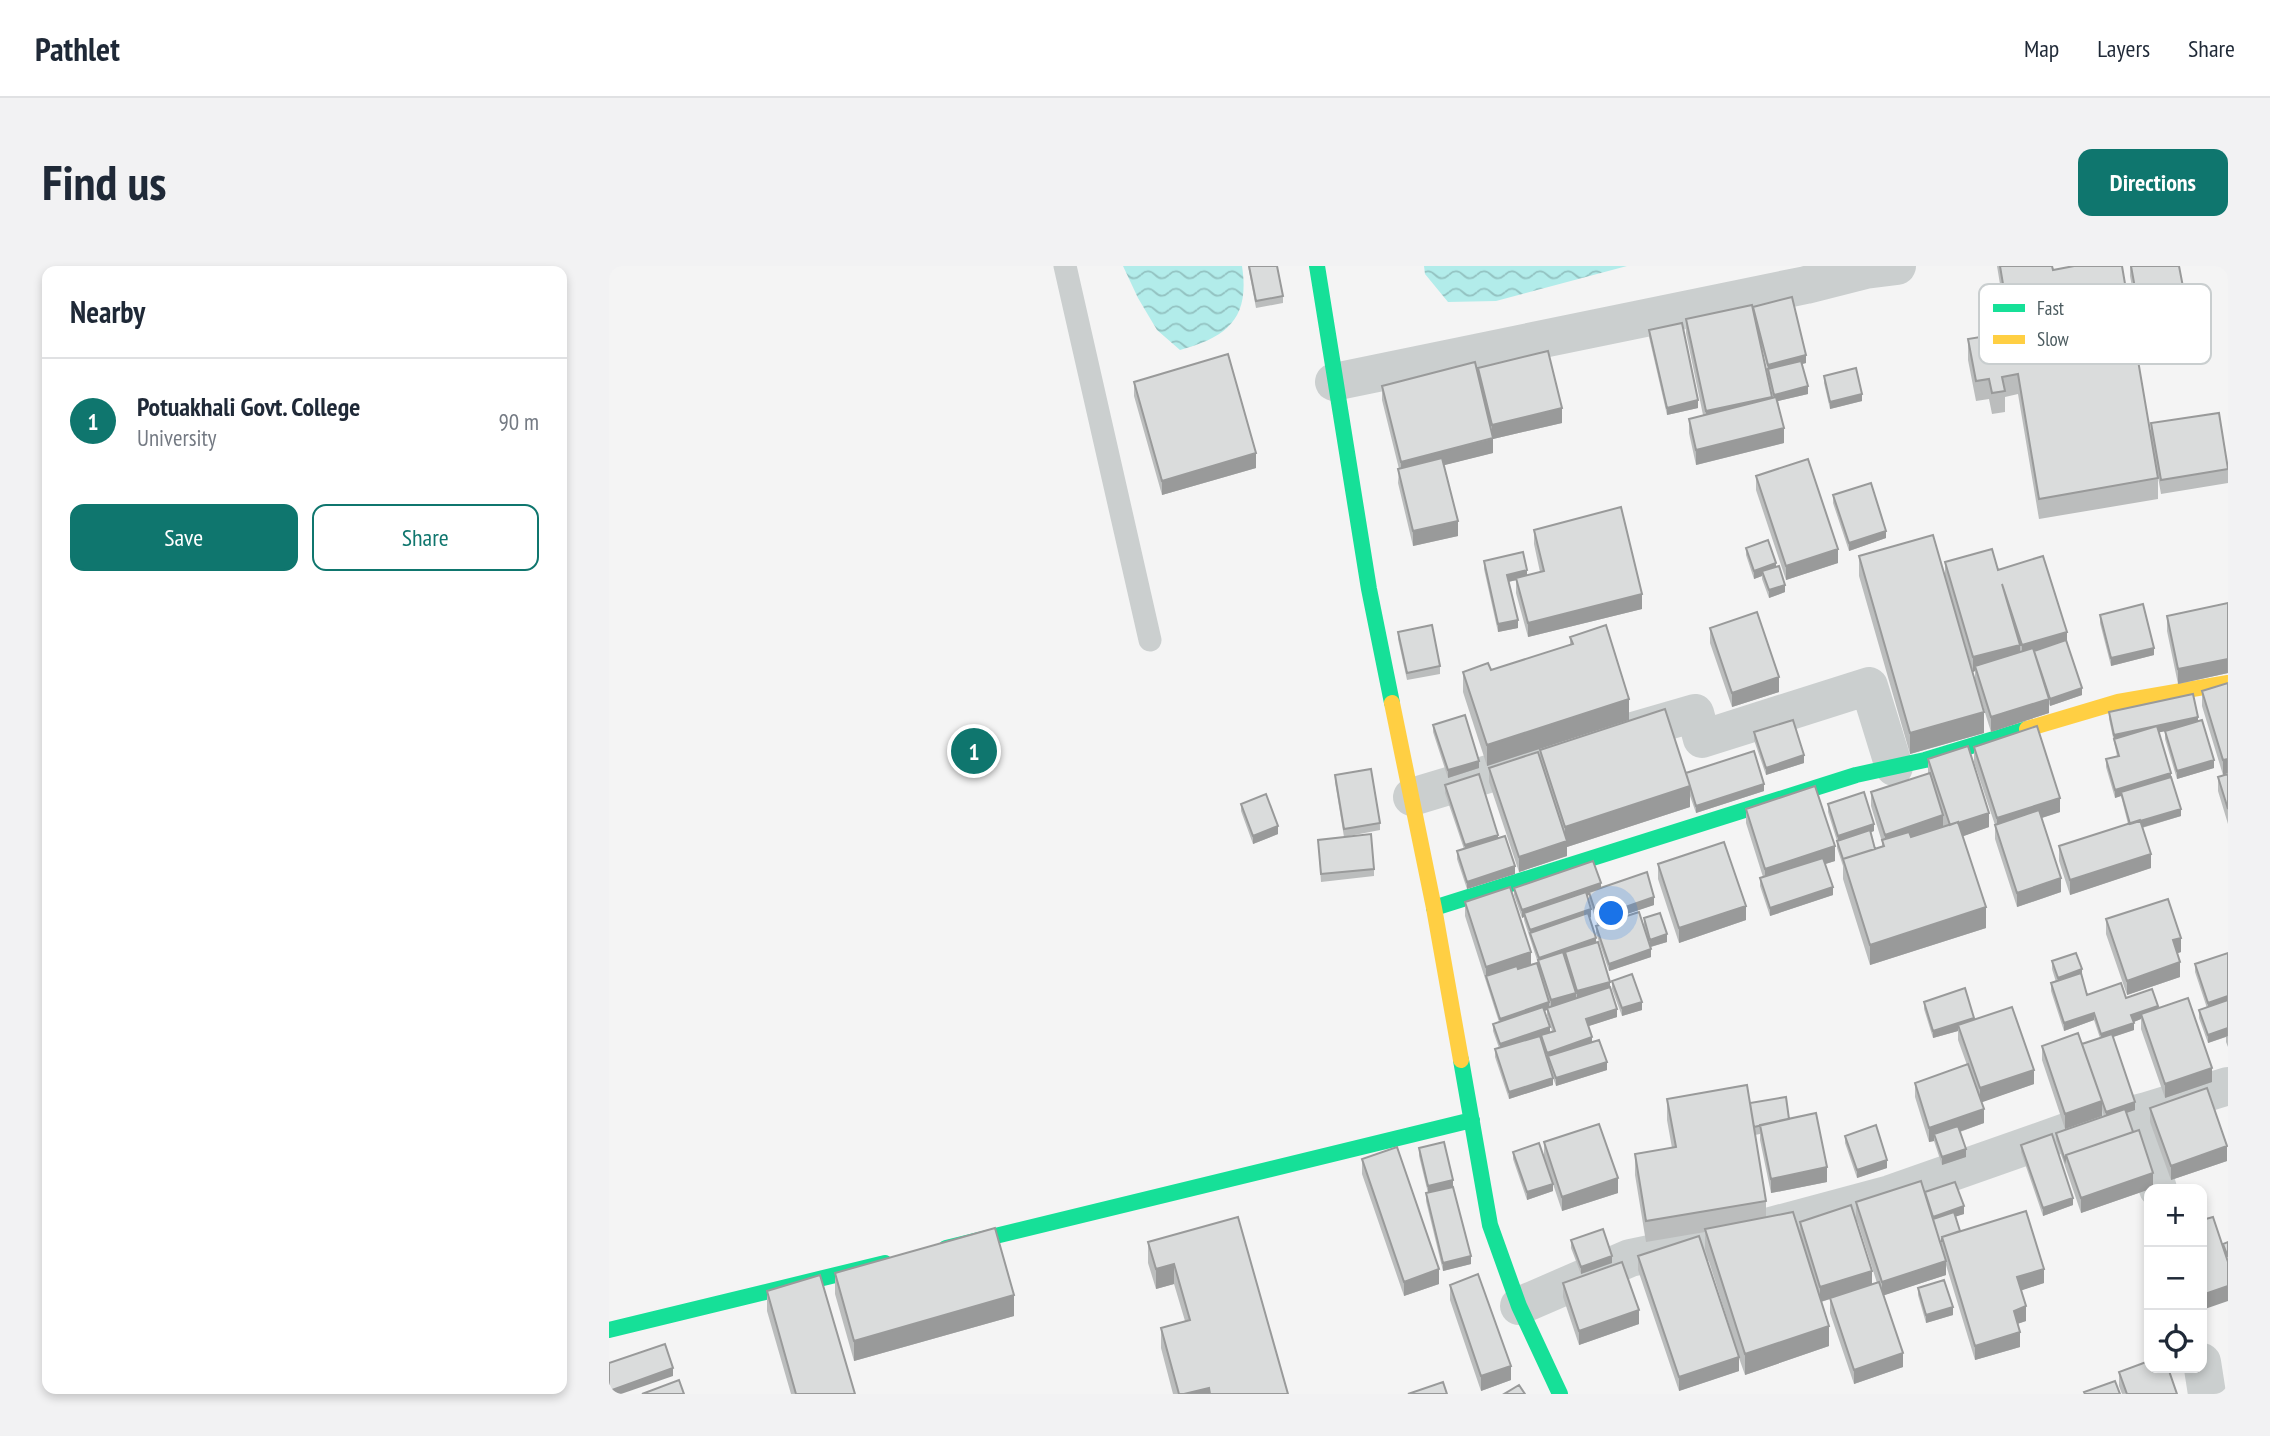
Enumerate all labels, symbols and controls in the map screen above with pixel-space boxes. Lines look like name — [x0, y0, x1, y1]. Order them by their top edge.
text: Pathlet — [35, 27, 120, 70]
text: Map — [2024, 33, 2059, 64]
text: Layers — [2097, 33, 2150, 64]
text: Share — [2188, 33, 2235, 64]
button: Directions — [2078, 149, 2228, 216]
text: Find us — [42, 150, 166, 214]
legend — [1979, 284, 2211, 364]
text: Nearby — [70, 292, 145, 331]
text: Fast — [2037, 296, 2065, 320]
text: Slow — [2037, 327, 2070, 351]
text: Potuakhali Govt. College — [137, 390, 360, 423]
text: 1 — [88, 407, 99, 436]
text: 90 m — [498, 407, 539, 436]
text: University — [137, 423, 216, 452]
button: Save — [70, 504, 298, 571]
button: Share — [312, 504, 539, 571]
pin: 1 — [951, 725, 997, 777]
your location — [1594, 896, 1628, 930]
map controls — [2144, 1184, 2207, 1373]
button: + — [2144, 1184, 2207, 1247]
button: − — [2144, 1247, 2207, 1310]
button: locate — [2144, 1310, 2207, 1373]

